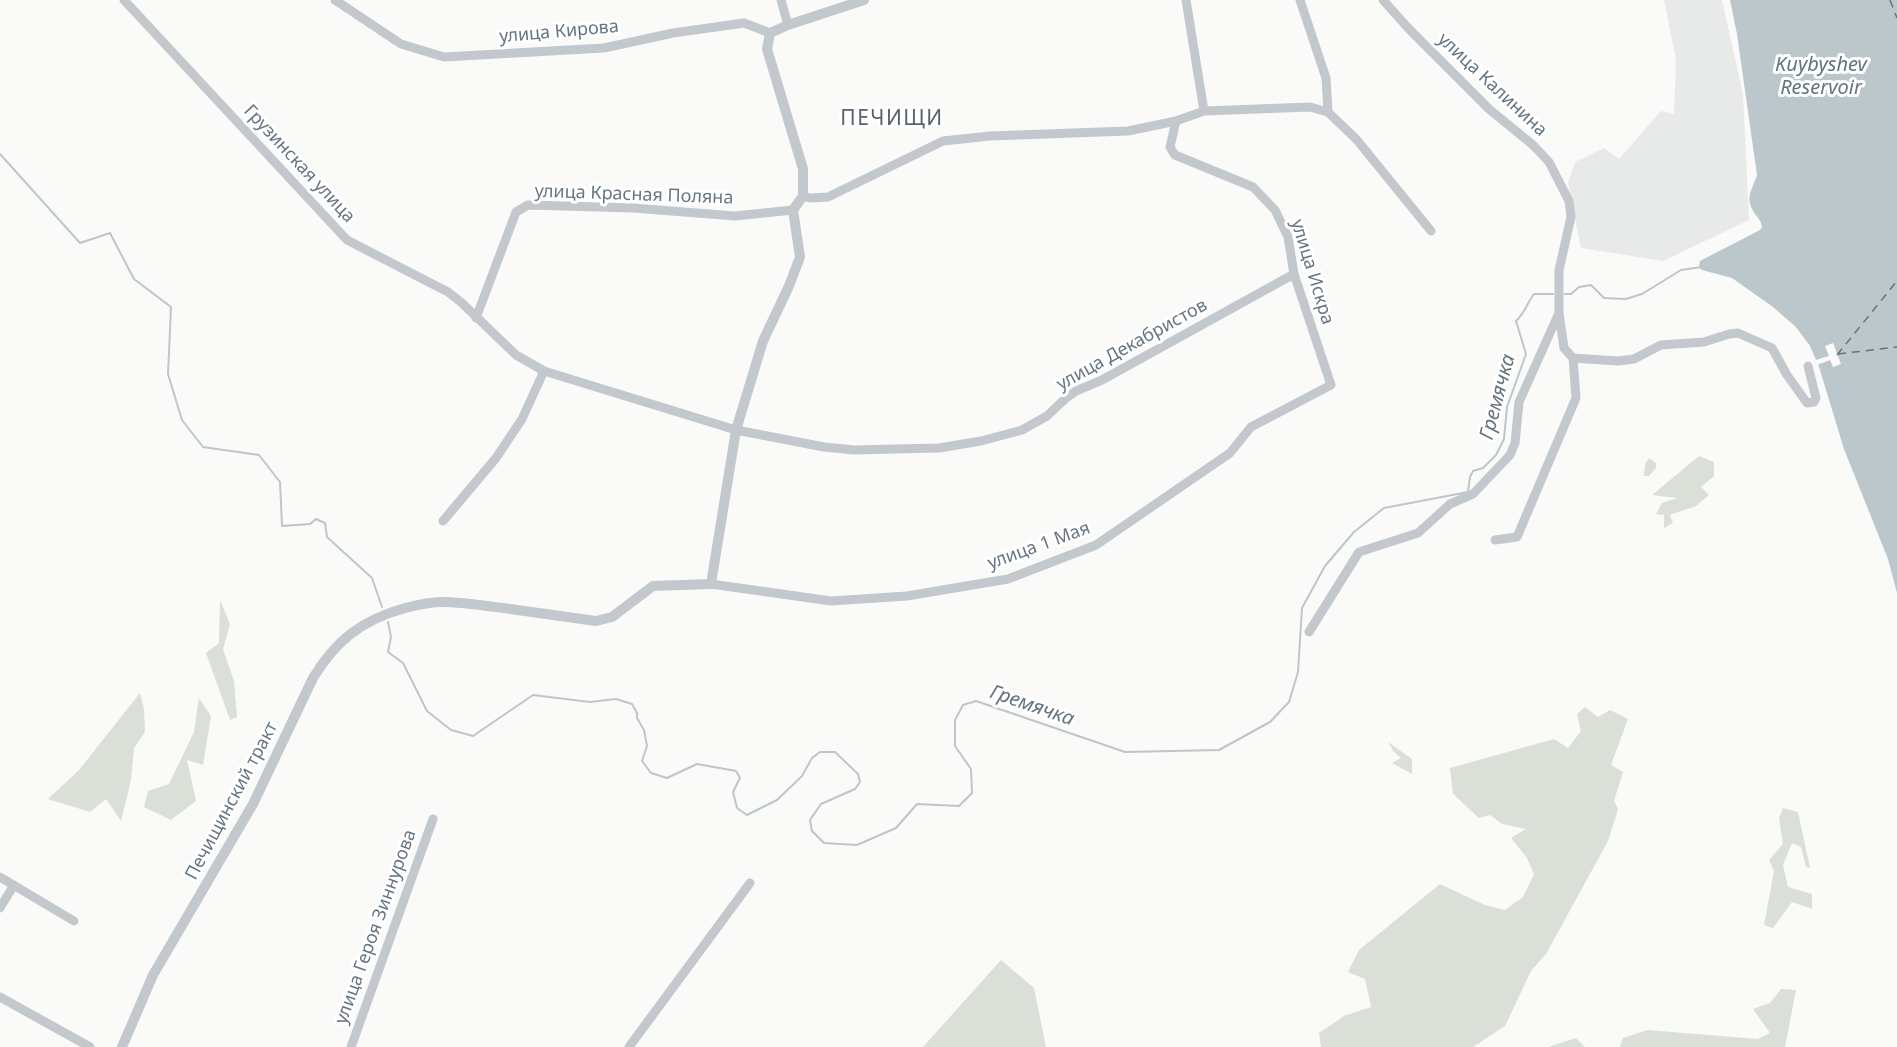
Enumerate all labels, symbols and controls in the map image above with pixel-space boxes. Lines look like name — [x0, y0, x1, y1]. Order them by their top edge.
street label: улица Кирова — [498, 16, 620, 48]
street label: улица Калинина — [1433, 29, 1551, 141]
water label: Kuybyshev Reservoir — [1775, 53, 1867, 100]
street label: Грузинская улица — [239, 101, 359, 227]
district label: ПЕЧИЩИ — [840, 106, 944, 132]
street label: улица Красная Поляна — [534, 181, 734, 209]
street label: улица Искра — [1286, 217, 1338, 327]
street label: улица Декабристов — [1053, 295, 1211, 395]
water label: Гремячка — [1475, 352, 1521, 442]
street label: улица 1 Мая — [985, 517, 1093, 575]
water label: Гремячка — [987, 680, 1077, 732]
street label: Печищинский тракт — [181, 718, 283, 884]
street label: улица Героя Зиннурова — [331, 827, 421, 1027]

